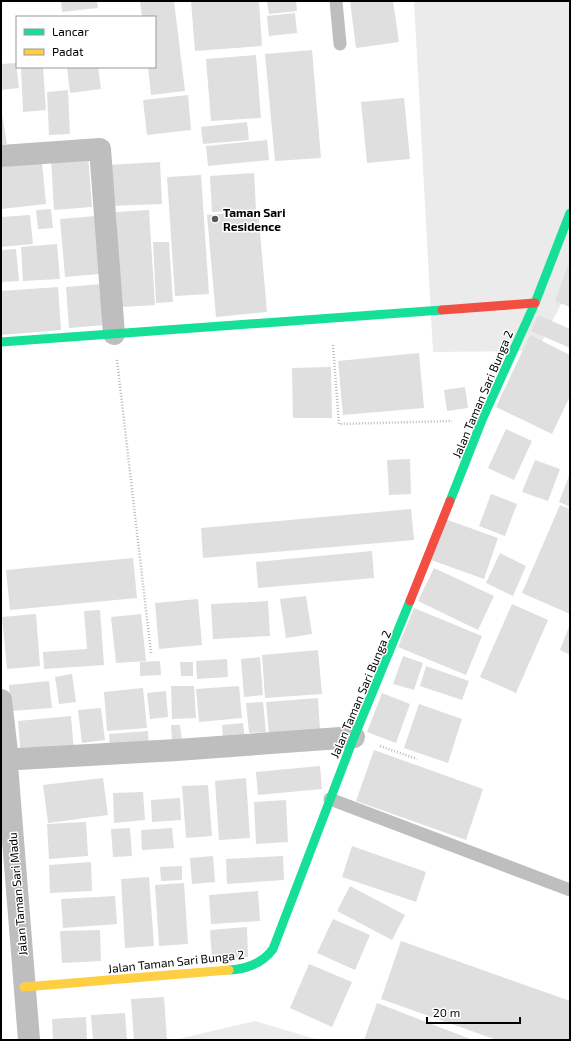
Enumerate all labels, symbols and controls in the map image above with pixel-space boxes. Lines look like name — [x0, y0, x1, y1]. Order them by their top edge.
legend — [16, 16, 156, 68]
text: Lancar — [52, 24, 89, 38]
text: Padat — [52, 44, 84, 58]
place label: Taman Sari Residence — [223, 205, 286, 233]
marker: Taman Sari Residence — [210, 214, 220, 224]
street label: Jalan Taman Sari Bunga 2 — [449, 328, 515, 460]
street label: Jalan Taman Sari Bunga 2 — [327, 628, 393, 760]
street label: Jalan Taman Sari Madu — [5, 832, 29, 956]
street label: Jalan Taman Sari Bunga 2 — [107, 947, 245, 975]
scale bar — [427, 999, 520, 1025]
text: 20 m — [433, 1005, 460, 1019]

